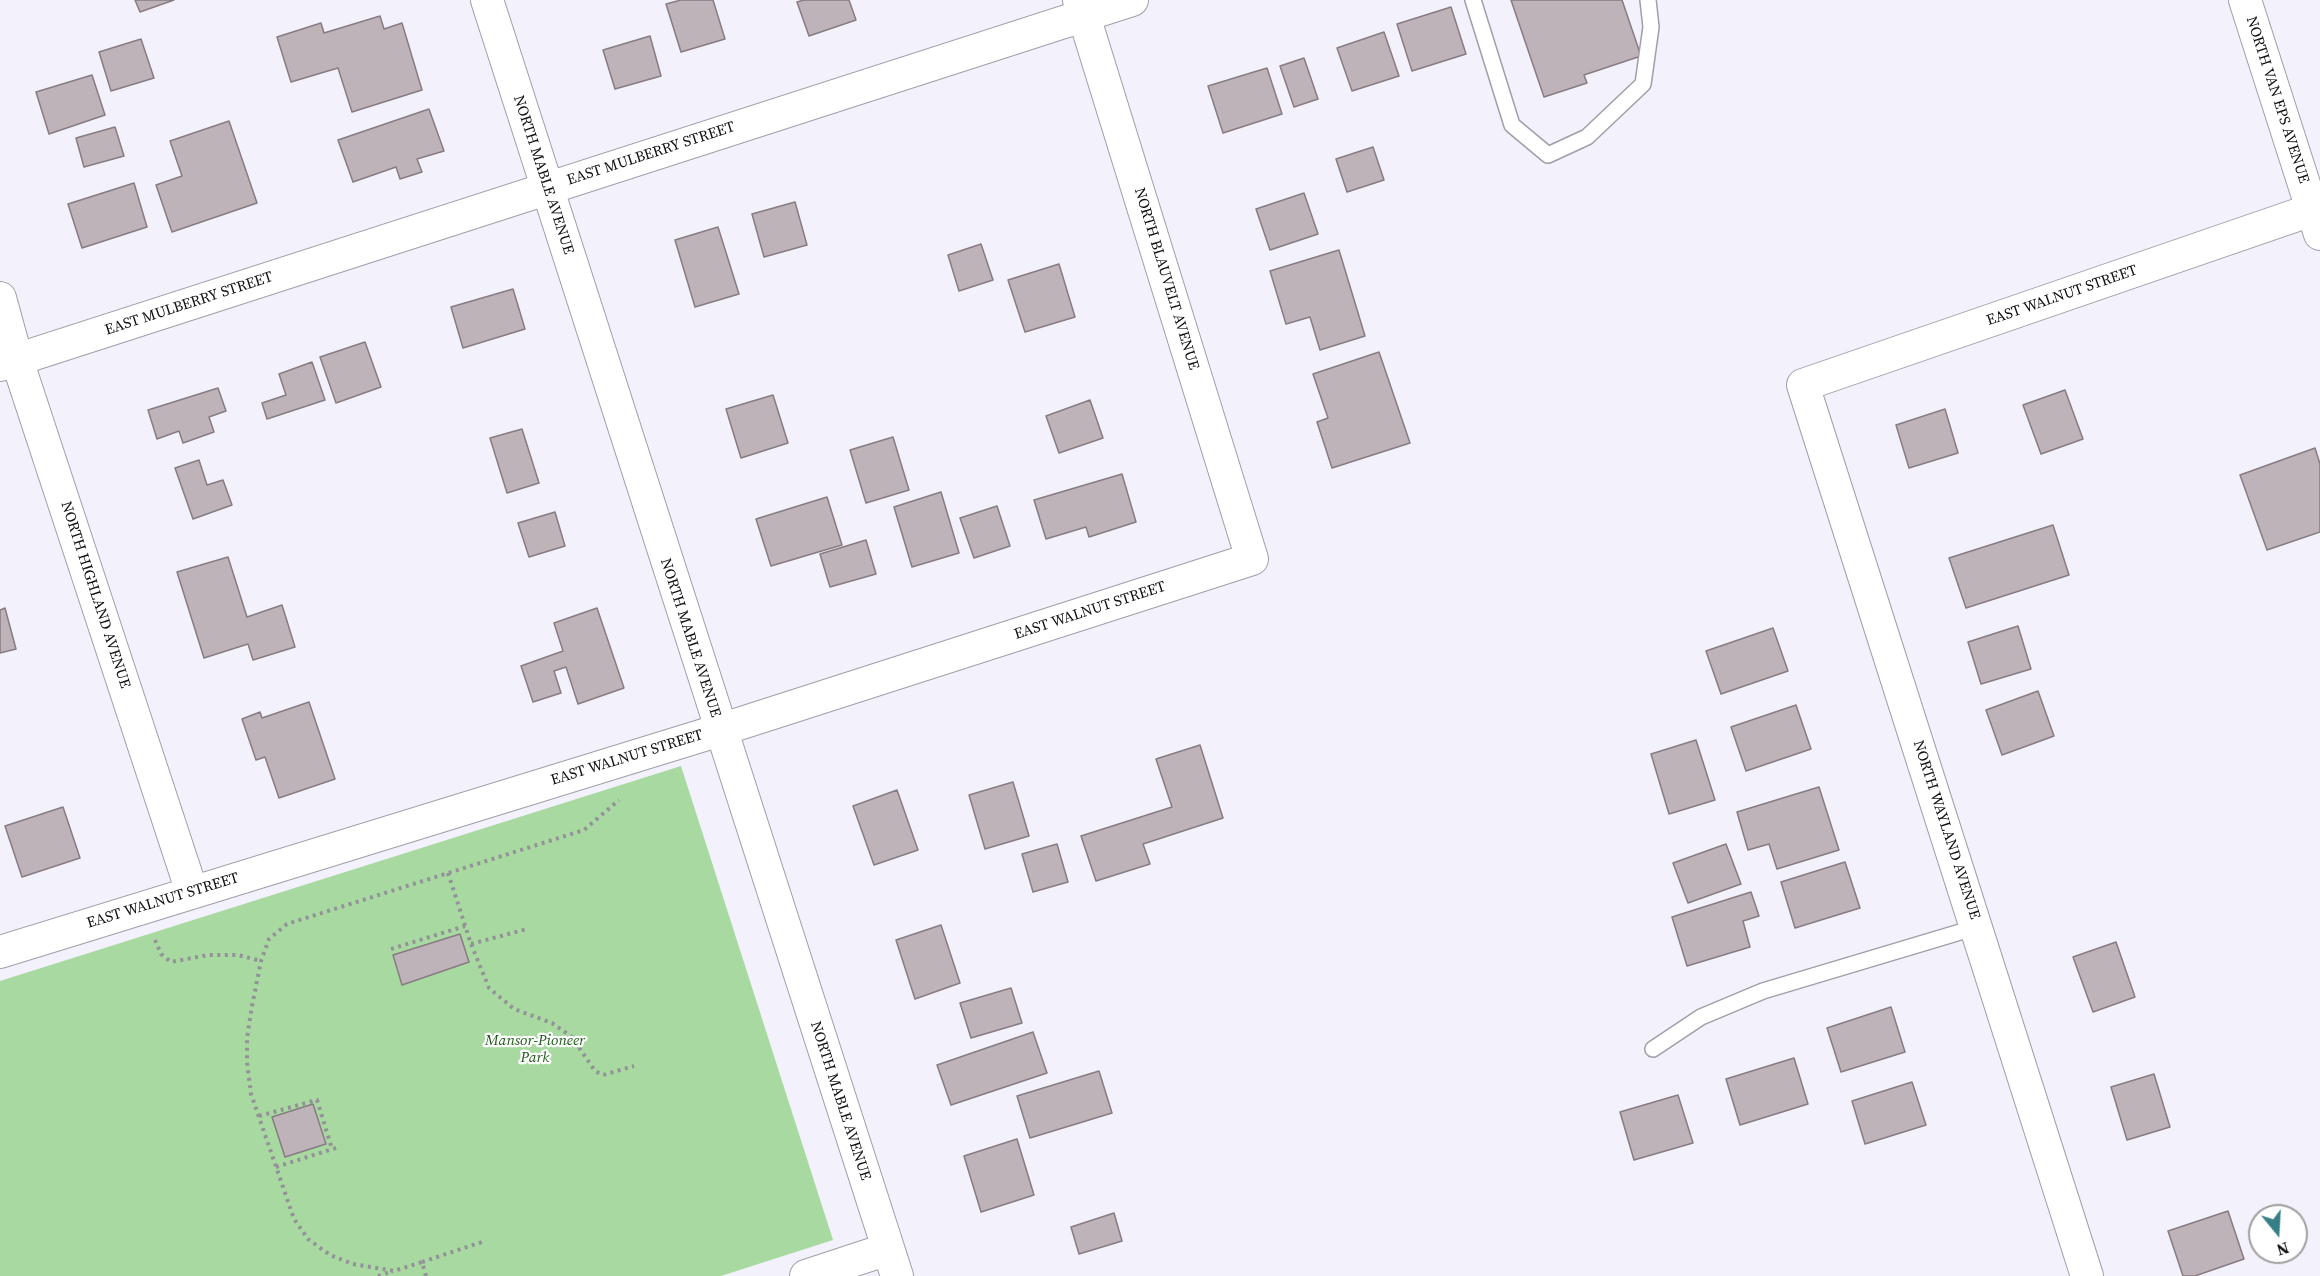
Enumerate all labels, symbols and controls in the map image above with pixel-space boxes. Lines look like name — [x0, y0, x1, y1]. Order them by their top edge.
street label: NORTH VAN EPS AVENUE — [2242, 14, 2312, 186]
street label: NORTH MABLE AVENUE — [509, 93, 577, 257]
street label: EAST MULBERRY STREET — [565, 118, 737, 190]
street label: NORTH BLAUVELT AVENUE — [1130, 186, 1202, 372]
street label: EAST WALNUT STREET — [1984, 262, 2140, 330]
street label: EAST MULBERRY STREET — [103, 268, 275, 340]
street label: NORTH HIGHLAND AVENUE — [56, 499, 134, 691]
street label: NORTH MABLE AVENUE — [656, 556, 724, 720]
street label: EAST WALNUT STREET — [1012, 578, 1168, 644]
street label: EAST WALNUT STREET — [549, 726, 705, 790]
street label: NORTH WAYLAND AVENUE — [1909, 738, 1983, 922]
street label: EAST WALNUT STREET — [85, 869, 241, 933]
street label: NORTH MABLE AVENUE — [806, 1019, 874, 1183]
park label: Mansor-Pioneer Park — [485, 1032, 585, 1067]
north arrow — [2248, 1204, 2308, 1264]
text: N — [2274, 1237, 2292, 1261]

